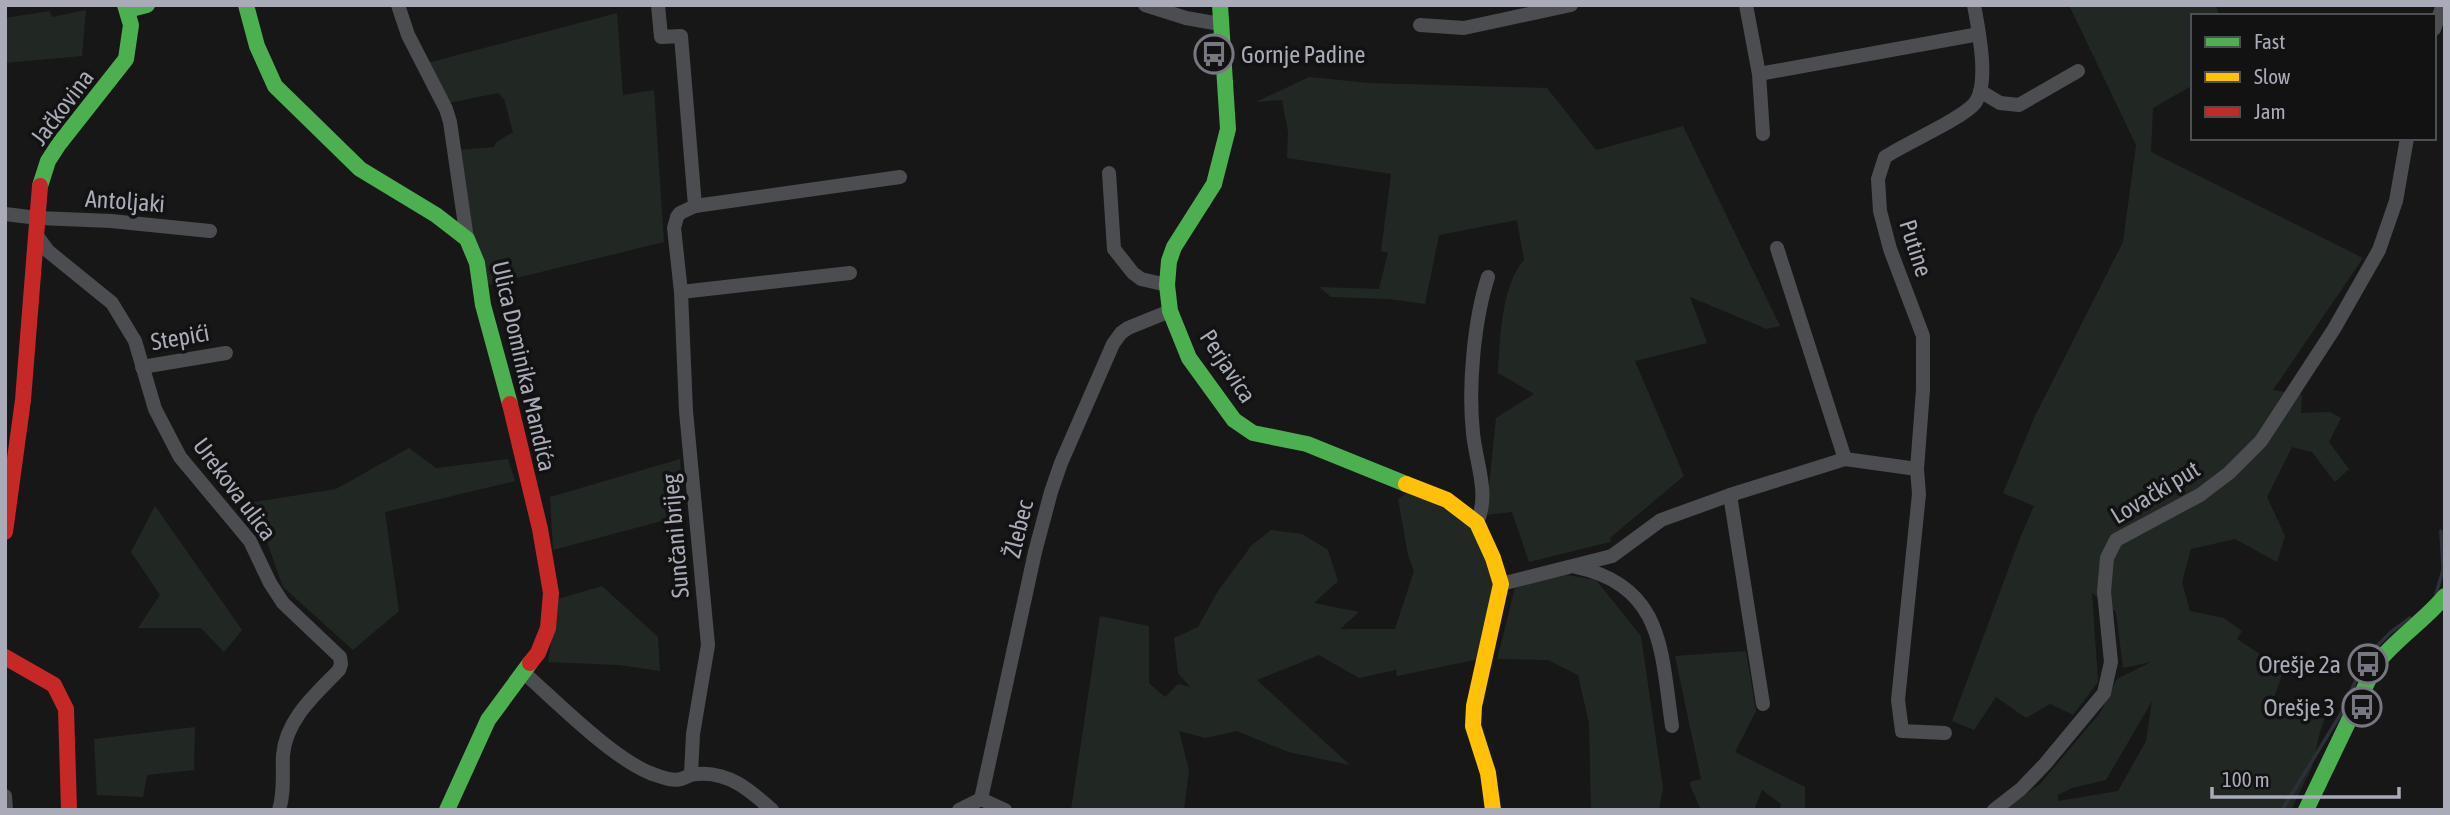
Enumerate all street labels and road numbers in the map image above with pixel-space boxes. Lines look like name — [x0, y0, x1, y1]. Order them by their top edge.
street label: Jačkovina — [25, 64, 99, 150]
street label: Antoljaki — [84, 185, 166, 217]
street label: Putine — [1894, 216, 1938, 280]
street label: Ulica Dominika Mandića — [487, 258, 561, 474]
street label: Stepići — [149, 319, 211, 355]
street label: Perjavica — [1194, 324, 1262, 408]
street label: Urekova ulica — [188, 433, 282, 545]
street label: Lovački put — [2106, 455, 2204, 529]
street label: Sunčani brijeg — [656, 472, 694, 599]
street label: Žlebec — [998, 497, 1038, 561]

